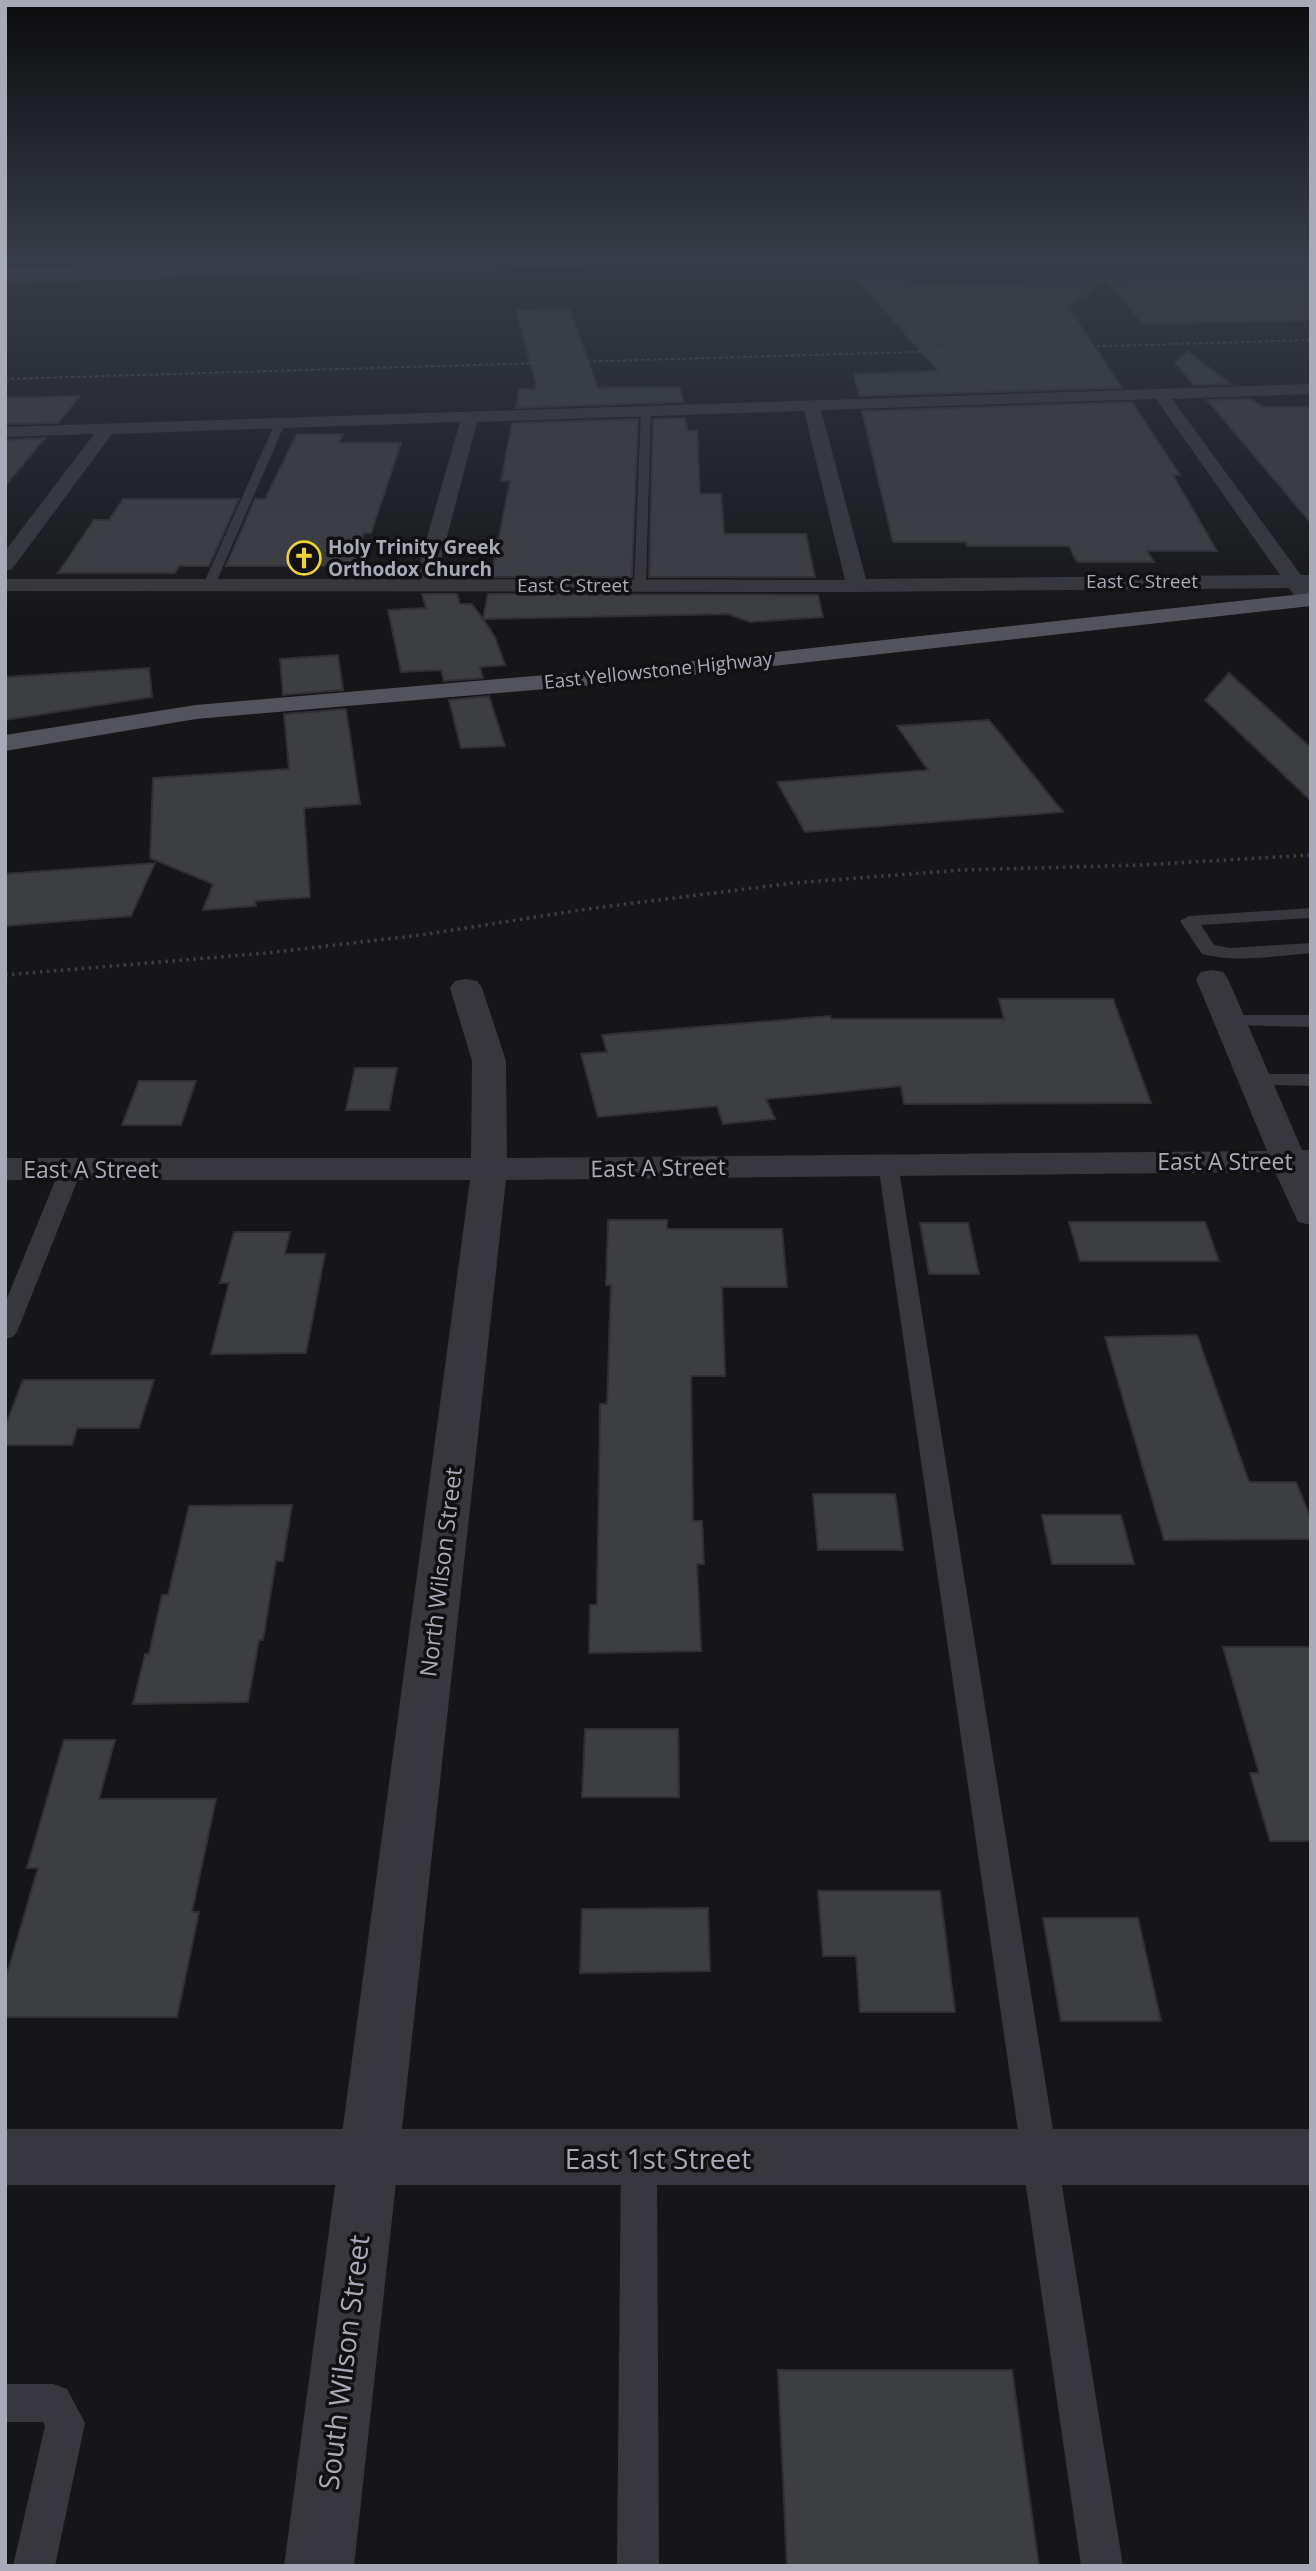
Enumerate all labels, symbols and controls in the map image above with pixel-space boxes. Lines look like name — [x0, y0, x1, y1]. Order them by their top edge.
place label: Holy Trinity Greek Orthodox Church — [328, 534, 500, 582]
church icon: Holy Trinity Greek Orthodox Church — [285, 539, 323, 577]
street label: East C Street — [1086, 568, 1198, 594]
street label: East C Street — [517, 572, 629, 598]
street label: East Yellowstone Highway — [543, 645, 774, 695]
street label: East A Street — [1157, 1145, 1293, 1177]
street label: East A Street — [590, 1150, 726, 1184]
street label: East A Street — [23, 1153, 159, 1185]
street label: North Wilson Street — [411, 1465, 469, 1679]
street label: East 1st Street — [565, 2139, 751, 2177]
street label: South Wilson Street — [309, 2232, 377, 2492]

